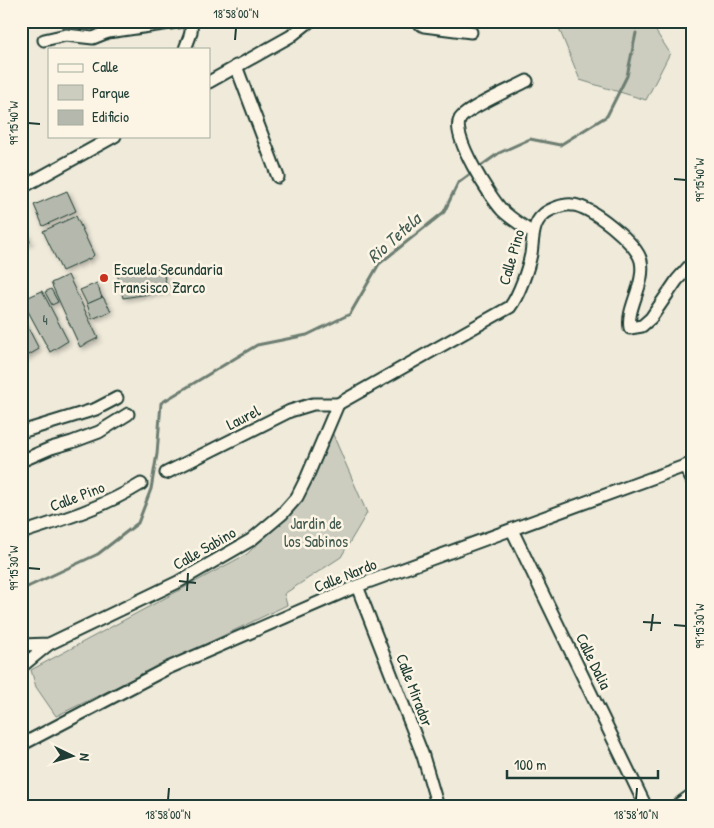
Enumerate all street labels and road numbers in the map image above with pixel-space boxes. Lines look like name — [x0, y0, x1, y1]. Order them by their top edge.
street label: Calle Pino — [493, 226, 530, 287]
street label: Laurel — [222, 399, 264, 435]
street label: Calle Pino — [46, 475, 108, 516]
street label: Calle Sabino — [168, 521, 240, 575]
street label: Calle Nardo — [310, 552, 380, 597]
street label: Calle Dalia — [571, 629, 617, 693]
street label: Calle Mirador — [391, 650, 439, 730]

